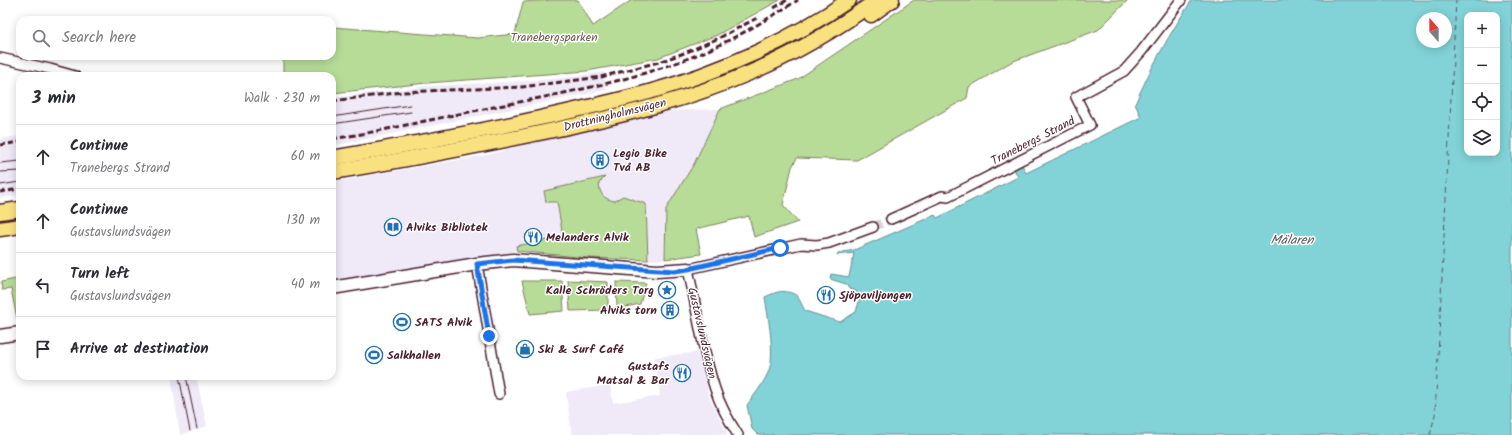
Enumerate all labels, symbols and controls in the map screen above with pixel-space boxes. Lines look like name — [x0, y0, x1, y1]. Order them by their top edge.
north arrow — [1416, 12, 1452, 48]
map controls — [1464, 12, 1500, 156]
button: + — [1464, 12, 1500, 48]
search box — [16, 16, 336, 60]
text: Search here — [62, 26, 136, 50]
icon: search — [30, 27, 52, 49]
park label: Tranebergsparken — [510, 28, 598, 47]
button: − — [1464, 48, 1500, 84]
button: locate — [1464, 84, 1500, 120]
text: 3 min — [32, 85, 76, 112]
text: Walk · 230 m — [244, 88, 320, 109]
street label: Drottningholmsvägen — [562, 93, 668, 137]
street label: Tranebergs Strand — [988, 111, 1079, 170]
button: layers — [1464, 120, 1500, 156]
text: Continue — [70, 134, 128, 158]
place label: Legio Bike Två AB — [613, 144, 667, 177]
icon: ahead — [32, 146, 54, 168]
text: 60 m — [291, 146, 320, 167]
building icon: Legio Bike Två AB — [590, 150, 610, 170]
text: Tranebergs Strand — [70, 158, 170, 179]
text: Continue — [70, 198, 128, 222]
icon: ahead — [32, 210, 54, 232]
text: 130 m — [286, 210, 320, 231]
library icon: Alviks Bibliotek — [383, 217, 403, 237]
place label: Alviks Bibliotek — [406, 218, 489, 237]
text: Gustavslundsvägen — [70, 222, 171, 243]
restaurant icon: Melanders Alvik — [523, 227, 543, 247]
place label: Melanders Alvik — [546, 228, 630, 247]
water label: Mälaren — [1271, 230, 1314, 251]
route start — [771, 239, 789, 257]
text: Turn left — [70, 262, 130, 286]
icon: left — [32, 274, 54, 296]
text: 40 m — [291, 274, 320, 295]
place icon: Kalle Schröders Torg — [657, 280, 677, 300]
place label: Kalle Schröders Torg — [546, 281, 654, 300]
restaurant icon: Sjöpaviljongen — [816, 285, 836, 305]
text: Gustavslundsvägen — [70, 286, 171, 307]
street label: Gustavslundsvägen — [682, 286, 722, 380]
place label: Sjöpaviljongen — [839, 286, 912, 305]
building icon: Alviks torn — [660, 300, 680, 320]
place label: Alviks torn — [600, 301, 657, 320]
sports icon: SATS Alvik — [392, 312, 412, 332]
place label: SATS Alvik — [415, 313, 473, 332]
route end — [480, 327, 498, 345]
text: Arrive at destination — [70, 337, 209, 361]
icon: arrive — [32, 338, 54, 360]
shop icon: Ski & Surf Café — [515, 339, 535, 359]
place label: Ski & Surf Café — [538, 340, 624, 359]
sports icon: Salkhallen — [364, 345, 384, 365]
place label: Salkhallen — [387, 346, 441, 365]
place label: Gustafs Matsal & Bar — [597, 357, 670, 390]
restaurant icon: Gustafs Matsal & Bar — [672, 363, 692, 383]

